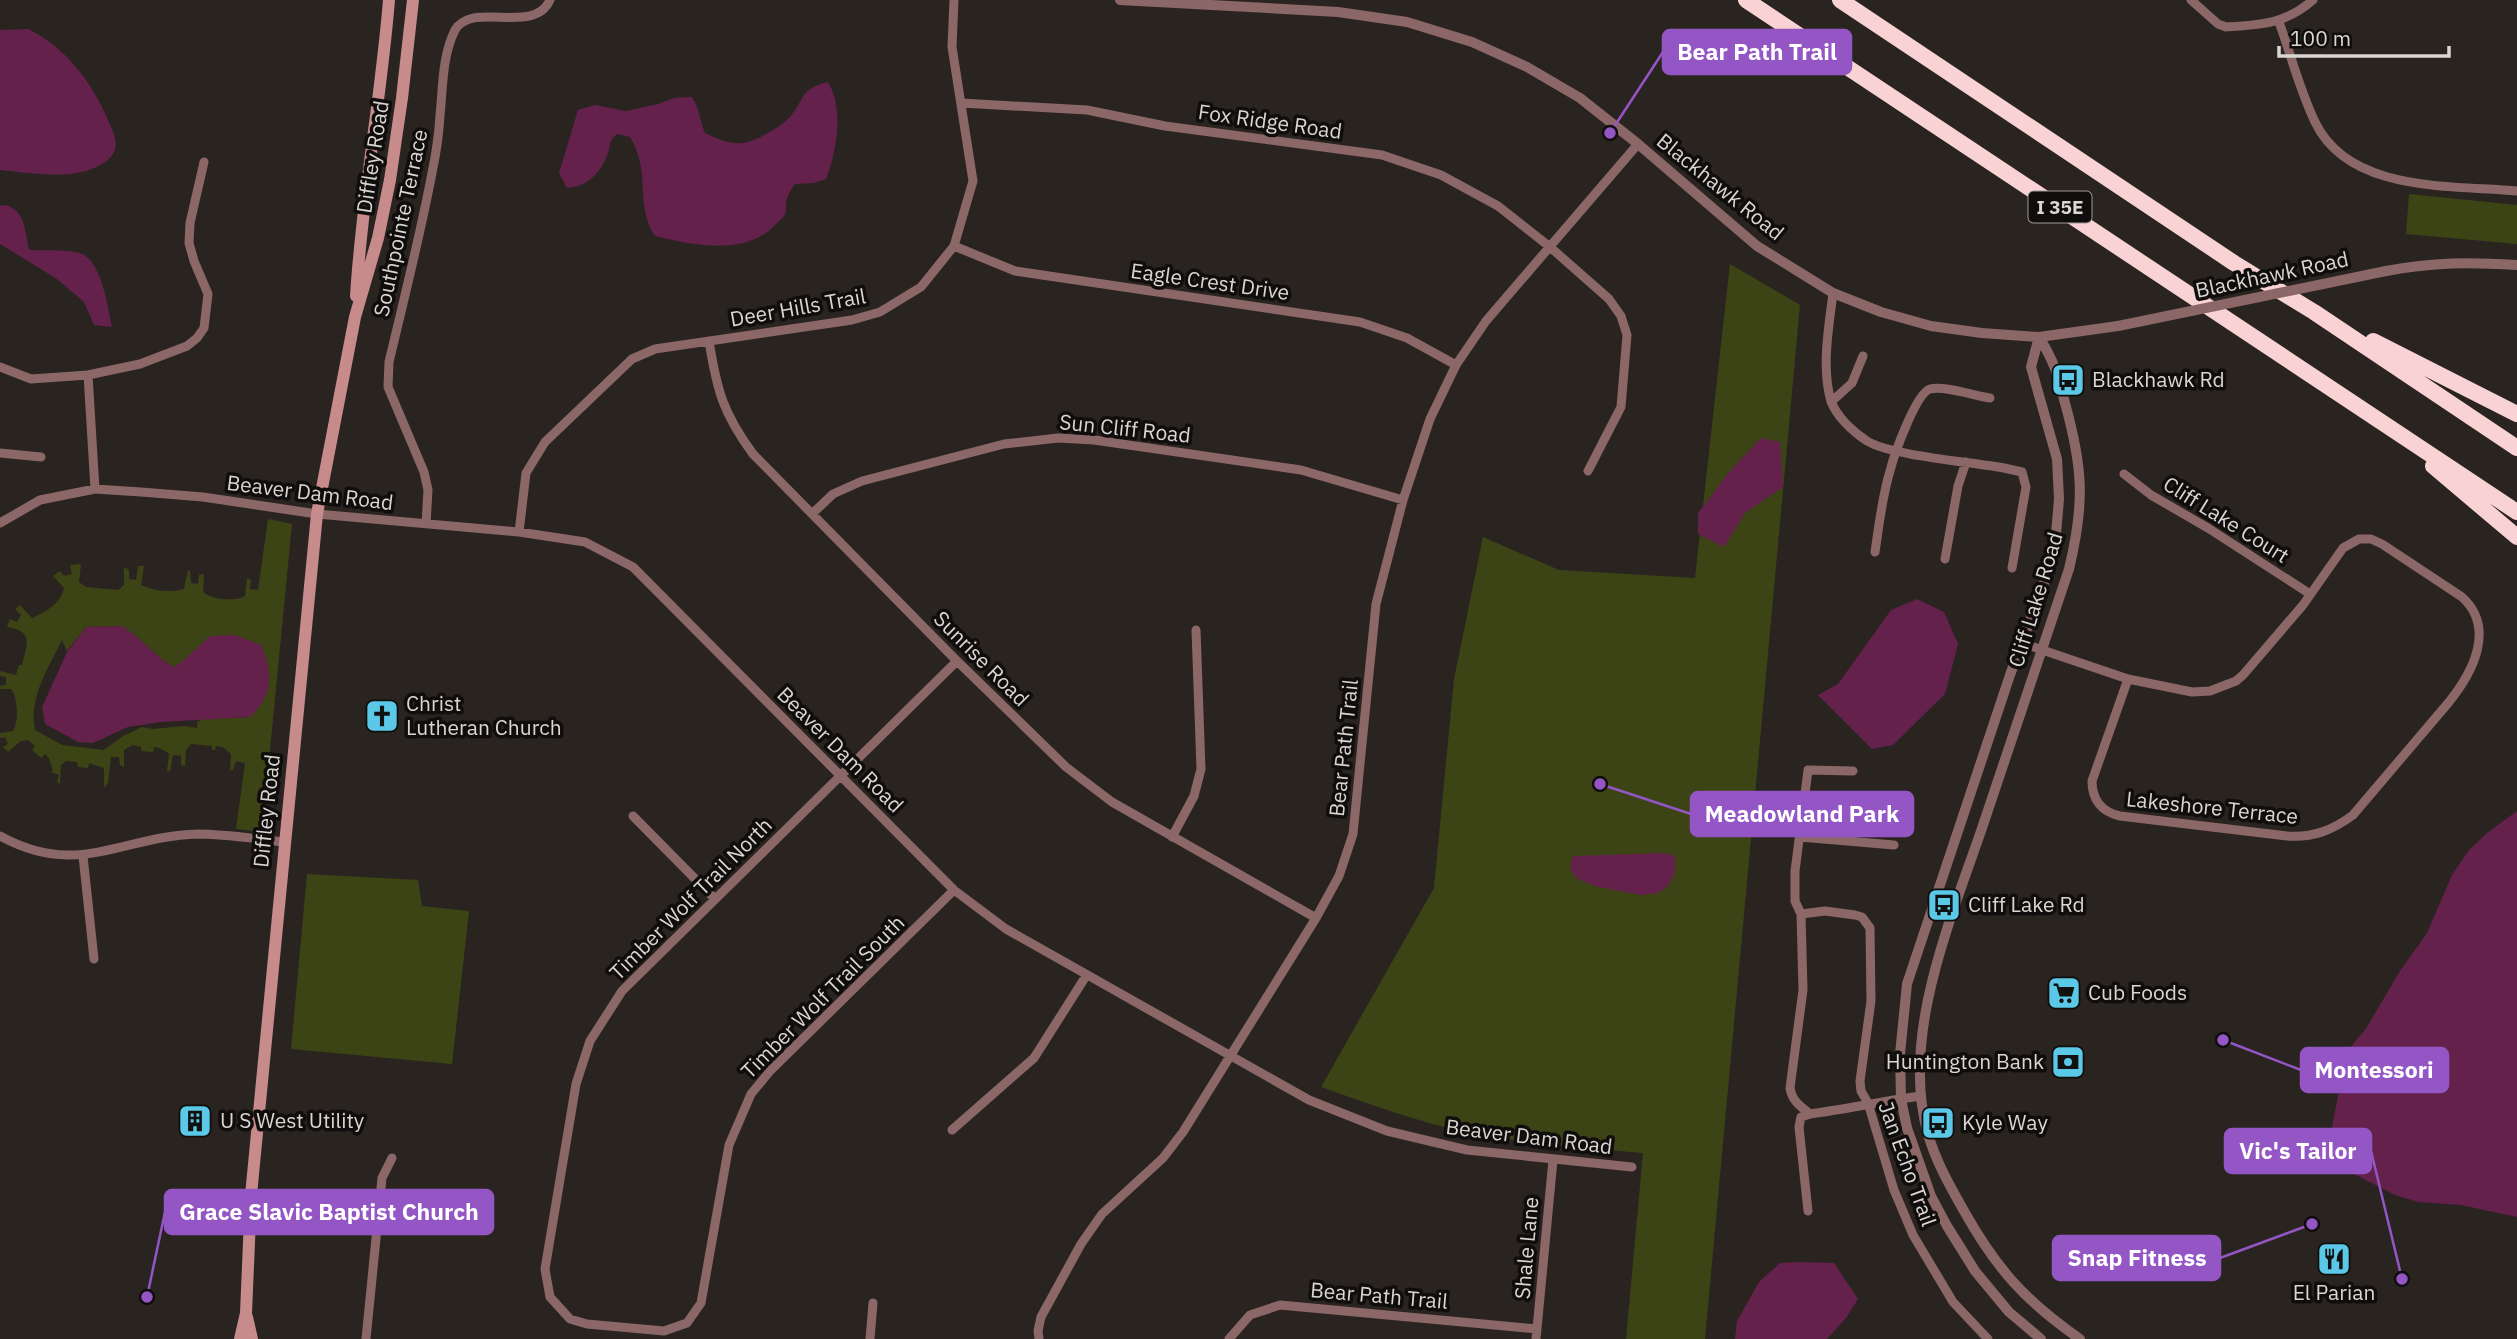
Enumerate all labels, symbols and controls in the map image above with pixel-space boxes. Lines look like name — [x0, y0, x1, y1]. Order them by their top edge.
scale bar — [2279, 14, 2449, 58]
text: 100 m — [2290, 24, 2351, 52]
callout: Bear Path Trail — [1663, 30, 1851, 74]
text: Bear Path Trail — [1677, 36, 1837, 66]
street label: Fox Ridge Road — [1196, 97, 1344, 145]
street label: Diffley Road — [349, 98, 395, 215]
street label: Blackhawk Road — [1651, 126, 1790, 246]
street label: Southpointe Terrace — [366, 127, 434, 319]
road number: I 35E — [2028, 192, 2092, 223]
street label: Blackhawk Road — [2193, 244, 2351, 304]
street label: Eagle Crest Drive — [1129, 256, 1291, 306]
street label: Deer Hills Trail — [728, 281, 868, 333]
bus stop icon: Blackhawk Rd — [2049, 361, 2087, 399]
place label: Blackhawk Rd — [2092, 365, 2225, 393]
street label: Sun Cliff Road — [1058, 407, 1192, 449]
street label: Beaver Dam Road — [225, 468, 395, 516]
street label: Cliff Lake Court — [2158, 469, 2295, 569]
street label: Cliff Lake Road — [2001, 529, 2069, 671]
street label: Sunrise Road — [928, 605, 1035, 712]
street label: Bear Path Trail — [1322, 678, 1364, 818]
street label: Beaver Dam Road — [772, 680, 910, 818]
place label: Christ Lutheran Church — [406, 689, 562, 741]
church icon: Christ Lutheran Church — [363, 697, 401, 735]
street label: Diffley Road — [246, 753, 286, 869]
street label: Lakeshore Terrace — [2125, 784, 2299, 830]
callout: Meadowland Park — [1691, 792, 1913, 836]
text: Meadowland Park — [1705, 798, 1900, 828]
street label: Timber Wolf Trail North — [603, 811, 778, 986]
bus stop icon: Cliff Lake Rd — [1925, 886, 1963, 924]
place label: Cliff Lake Rd — [1968, 890, 2085, 918]
street label: Timber Wolf Trail South — [734, 908, 910, 1084]
supermarket icon: Cub Foods — [2045, 974, 2083, 1012]
place label: Cub Foods — [2088, 978, 2187, 1006]
bank icon: Huntington Bank — [2049, 1043, 2087, 1081]
place label: Huntington Bank — [1886, 1047, 2044, 1075]
callout: Montessori — [2301, 1048, 2448, 1092]
text: Montessori — [2314, 1054, 2434, 1084]
street label: Jan Echo Trail — [1872, 1097, 1944, 1230]
building icon: U S West Utility — [176, 1102, 214, 1140]
bus stop icon: Kyle Way — [1919, 1104, 1957, 1142]
place label: U S West Utility — [220, 1106, 365, 1134]
place label: Kyle Way — [1962, 1108, 2048, 1136]
street label: Beaver Dam Road — [1444, 1112, 1614, 1160]
callout: Vic's Tailor — [2225, 1129, 2371, 1173]
text: Vic's Tailor — [2239, 1135, 2357, 1165]
callout: Grace Slavic Baptist Church — [165, 1190, 493, 1234]
text: Grace Slavic Baptist Church — [179, 1196, 479, 1226]
street label: Shale Lane — [1508, 1196, 1544, 1300]
callout: Snap Fitness — [2053, 1236, 2220, 1280]
restaurant icon: El Parian — [2315, 1240, 2353, 1278]
text: Snap Fitness — [2067, 1242, 2207, 1272]
street label: Bear Path Trail — [1309, 1275, 1449, 1315]
place label: El Parian — [2293, 1278, 2375, 1306]

